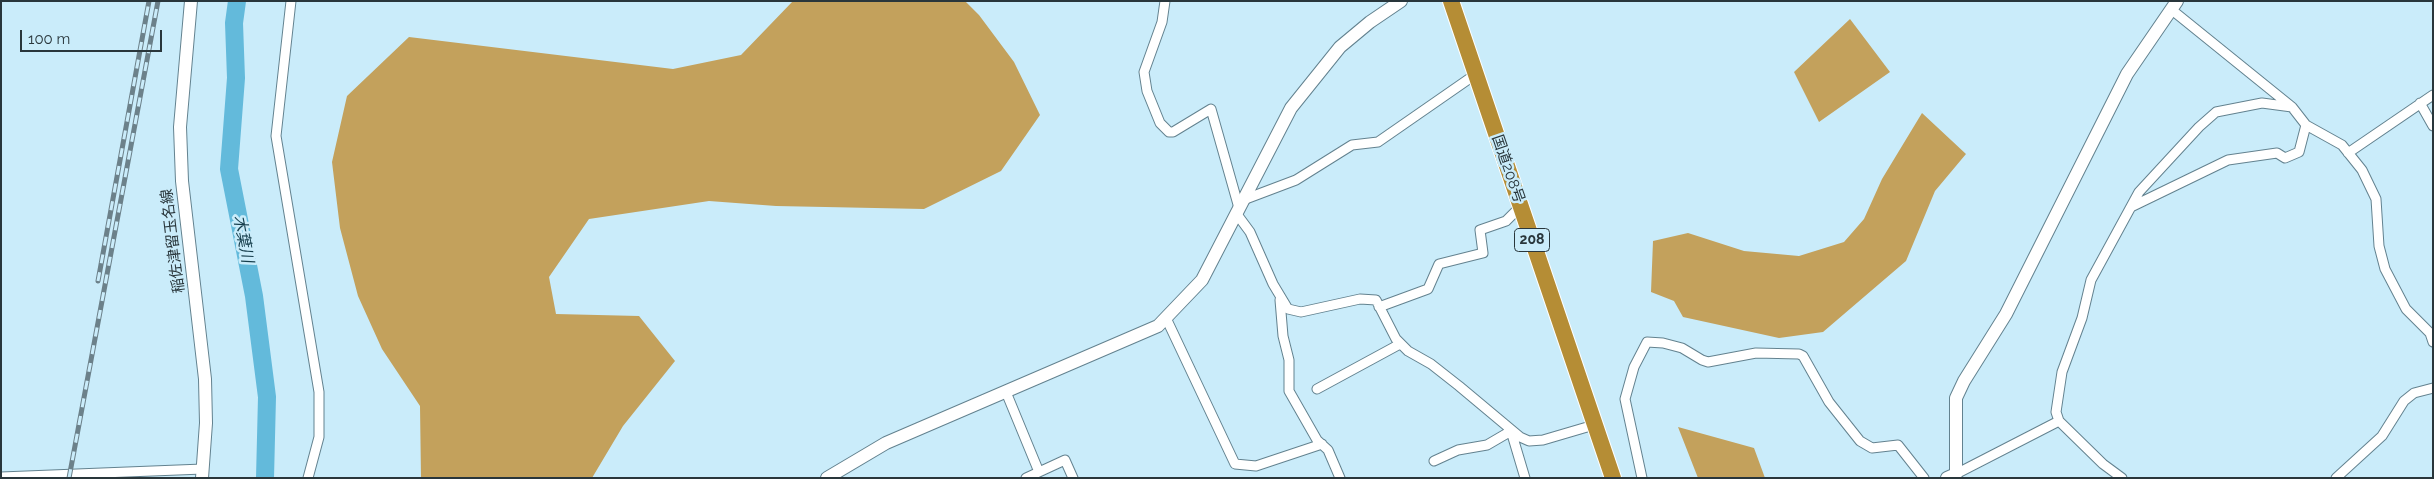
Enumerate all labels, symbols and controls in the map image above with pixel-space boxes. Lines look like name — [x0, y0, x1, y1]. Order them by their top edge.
scale bar — [22, 20, 165, 52]
text: 100 m — [28, 30, 70, 48]
street label: 国道208号 — [1488, 133, 1528, 205]
street label: 稲佐津留玉名線 — [158, 188, 188, 294]
water label: 木葉川 — [229, 214, 257, 264]
road number: 208 — [1514, 228, 1550, 252]

